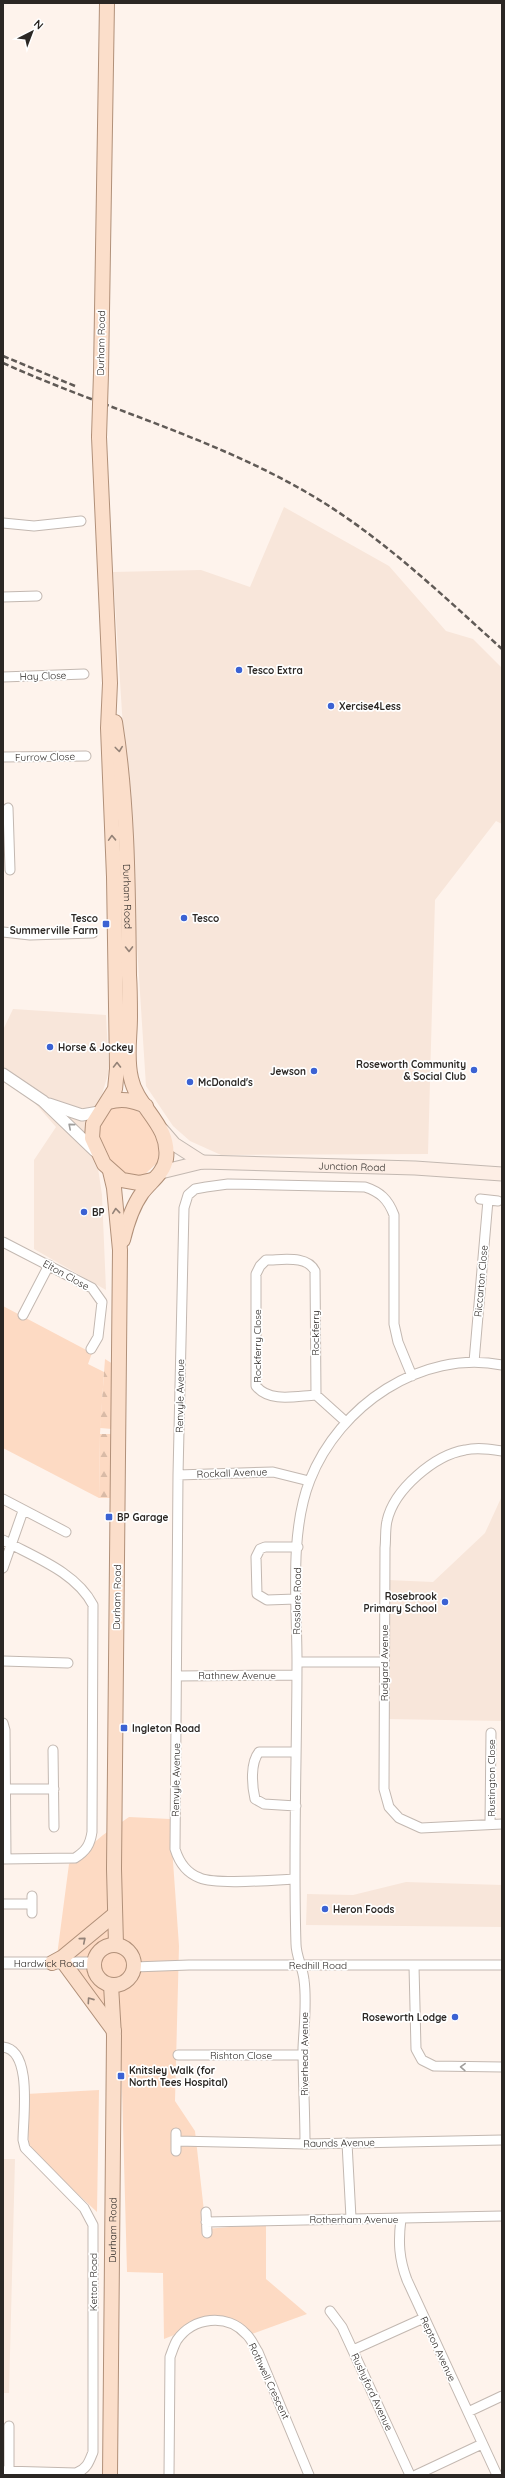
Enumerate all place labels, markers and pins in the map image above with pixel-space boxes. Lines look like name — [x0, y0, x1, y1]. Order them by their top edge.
place label: Tesco Extra — [247, 664, 303, 677]
marker: Tesco Extra — [234, 665, 244, 675]
place label: Xercise4Less — [339, 700, 401, 713]
marker: Xercise4Less — [326, 701, 336, 711]
place label: Tesco Summerville Farm — [10, 912, 98, 937]
place label: Tesco — [192, 912, 219, 925]
marker: Tesco — [179, 913, 189, 923]
marker: Tesco Summerville Farm — [101, 919, 111, 929]
place label: Horse & Jockey — [58, 1041, 133, 1054]
marker: Horse & Jockey — [45, 1042, 55, 1052]
place label: Roseworth Community & Social Club — [356, 1058, 466, 1083]
place label: Jewson — [270, 1065, 306, 1078]
marker: Roseworth Community & Social Club — [469, 1065, 479, 1075]
marker: Jewson — [309, 1066, 319, 1076]
place label: McDonald's — [198, 1076, 253, 1089]
marker: McDonald's — [185, 1077, 195, 1087]
place label: BP — [92, 1206, 105, 1219]
marker: BP — [79, 1207, 89, 1217]
place label: BP Garage — [117, 1511, 168, 1524]
marker: BP Garage — [104, 1512, 114, 1522]
place label: Rosebrook Primary School — [364, 1590, 437, 1615]
marker: Rosebrook Primary School — [440, 1597, 450, 1607]
place label: Ingleton Road — [132, 1722, 200, 1735]
marker: Ingleton Road — [119, 1723, 129, 1733]
place label: Heron Foods — [333, 1903, 394, 1916]
marker: Heron Foods — [320, 1904, 330, 1914]
place label: Roseworth Lodge — [362, 2011, 447, 2024]
marker: Roseworth Lodge — [450, 2012, 460, 2022]
place label: Knitsley Walk (for North Tees Hospital) — [129, 2064, 228, 2089]
marker: Knitsley Walk (for North Tees Hospital) — [116, 2071, 126, 2081]

